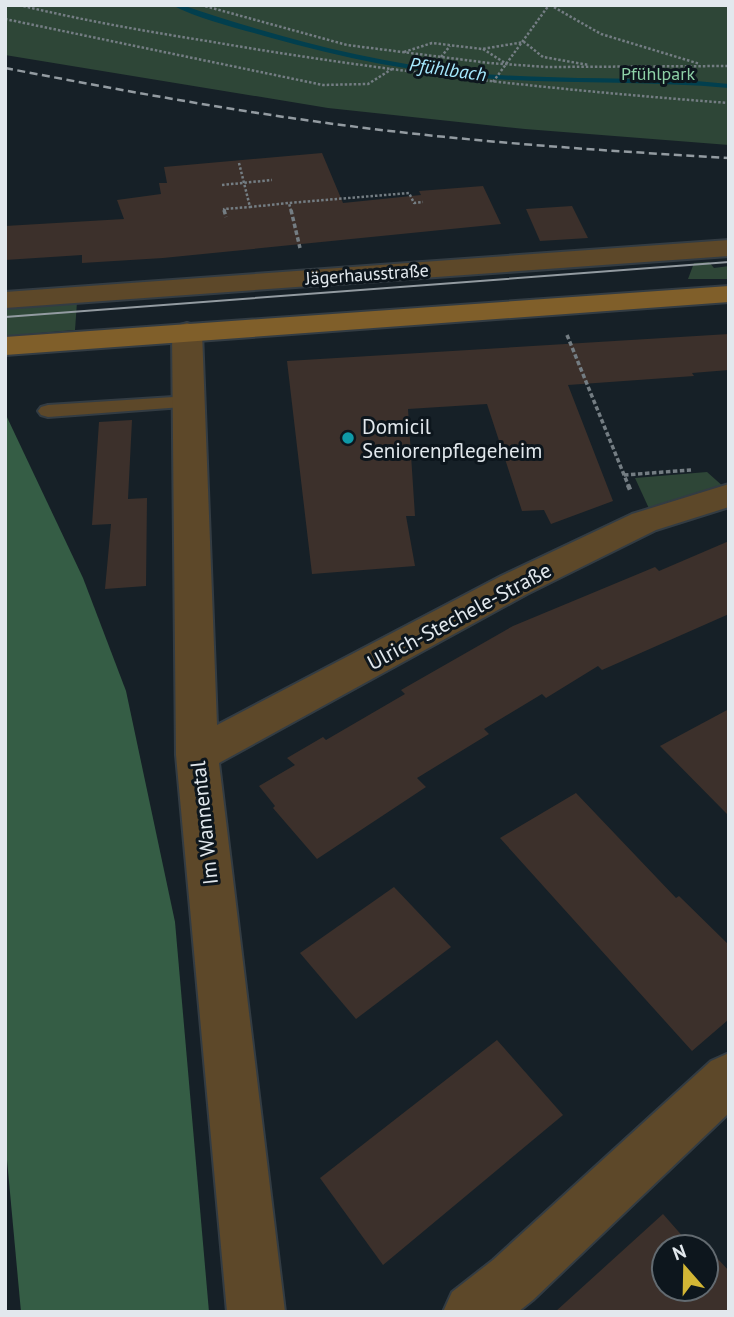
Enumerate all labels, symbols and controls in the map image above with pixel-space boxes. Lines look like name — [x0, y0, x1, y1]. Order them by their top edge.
water label: Pfühlbach — [408, 52, 488, 86]
park label: Pfühlpark — [621, 62, 695, 85]
street label: Jägerhausstraße — [304, 258, 429, 290]
place label: Domicil Seniorenpflegeheim — [362, 413, 542, 464]
marker: Domicil Seniorenpflegeheim — [340, 430, 356, 446]
street label: Ulrich-Stechele-Straße — [362, 556, 556, 676]
street label: Im Wannental — [184, 760, 224, 886]
north arrow — [650, 1233, 720, 1303]
text: N — [669, 1239, 689, 1265]

